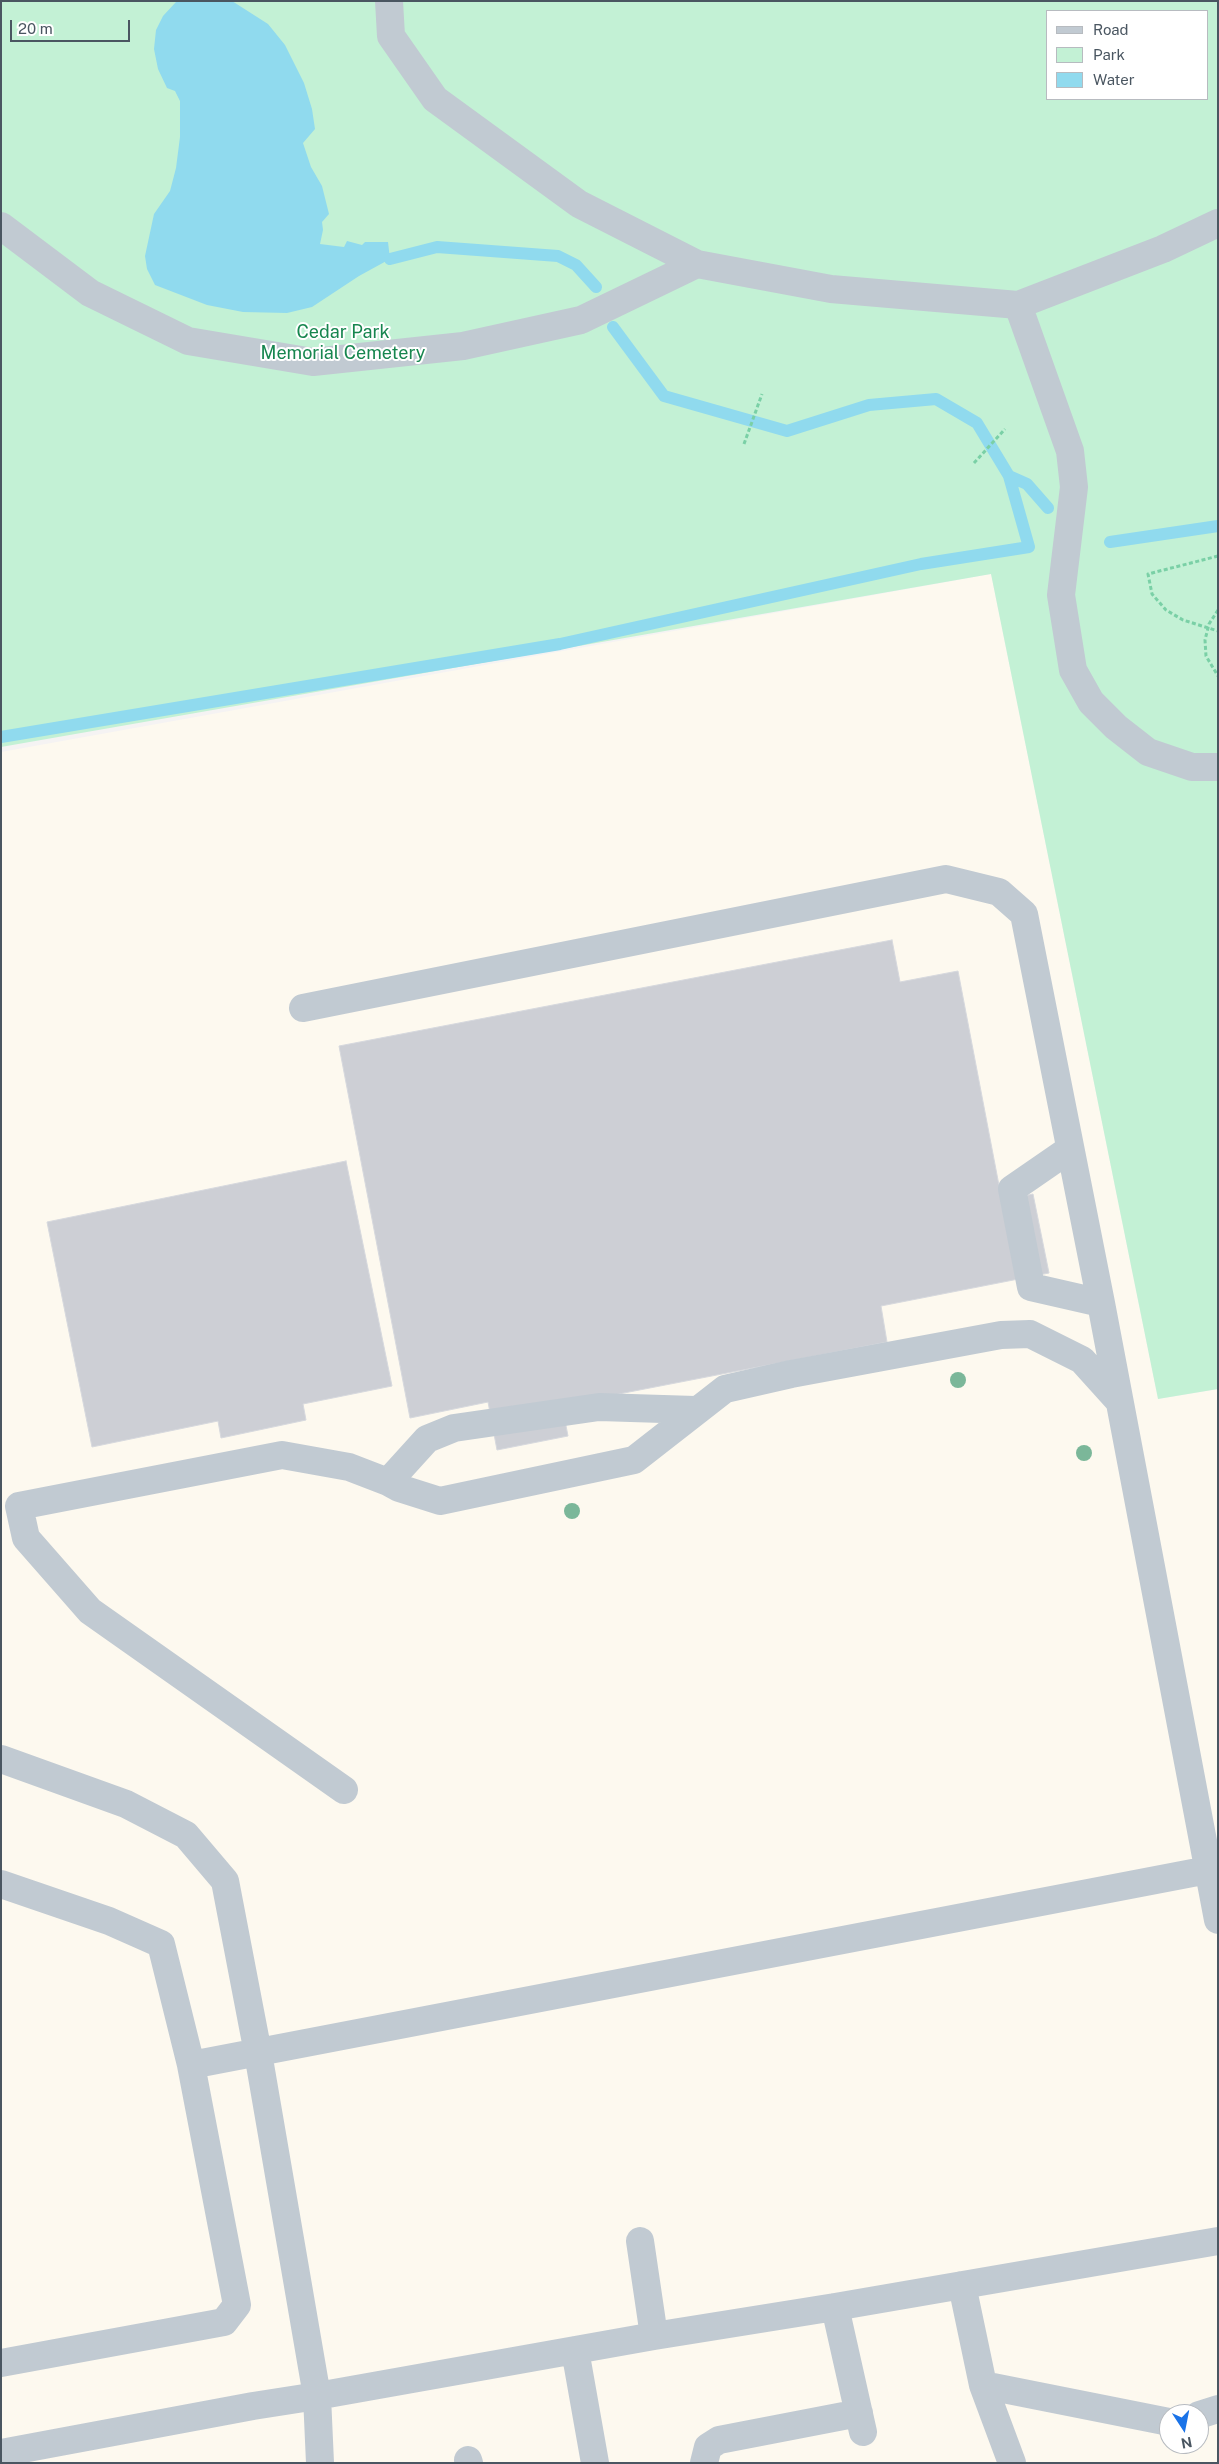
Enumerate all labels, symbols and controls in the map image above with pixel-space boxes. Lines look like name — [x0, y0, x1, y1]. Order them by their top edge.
scale bar — [12, 10, 132, 42]
legend — [1046, 10, 1209, 100]
text: 20 m — [18, 20, 53, 37]
text: Road — [1093, 21, 1129, 38]
text: Park — [1093, 46, 1125, 63]
text: Water — [1093, 71, 1135, 88]
park label: Cedar Park Memorial Cemetery — [261, 321, 425, 364]
north arrow — [1159, 2404, 1209, 2454]
text: N — [1180, 2434, 1194, 2452]

